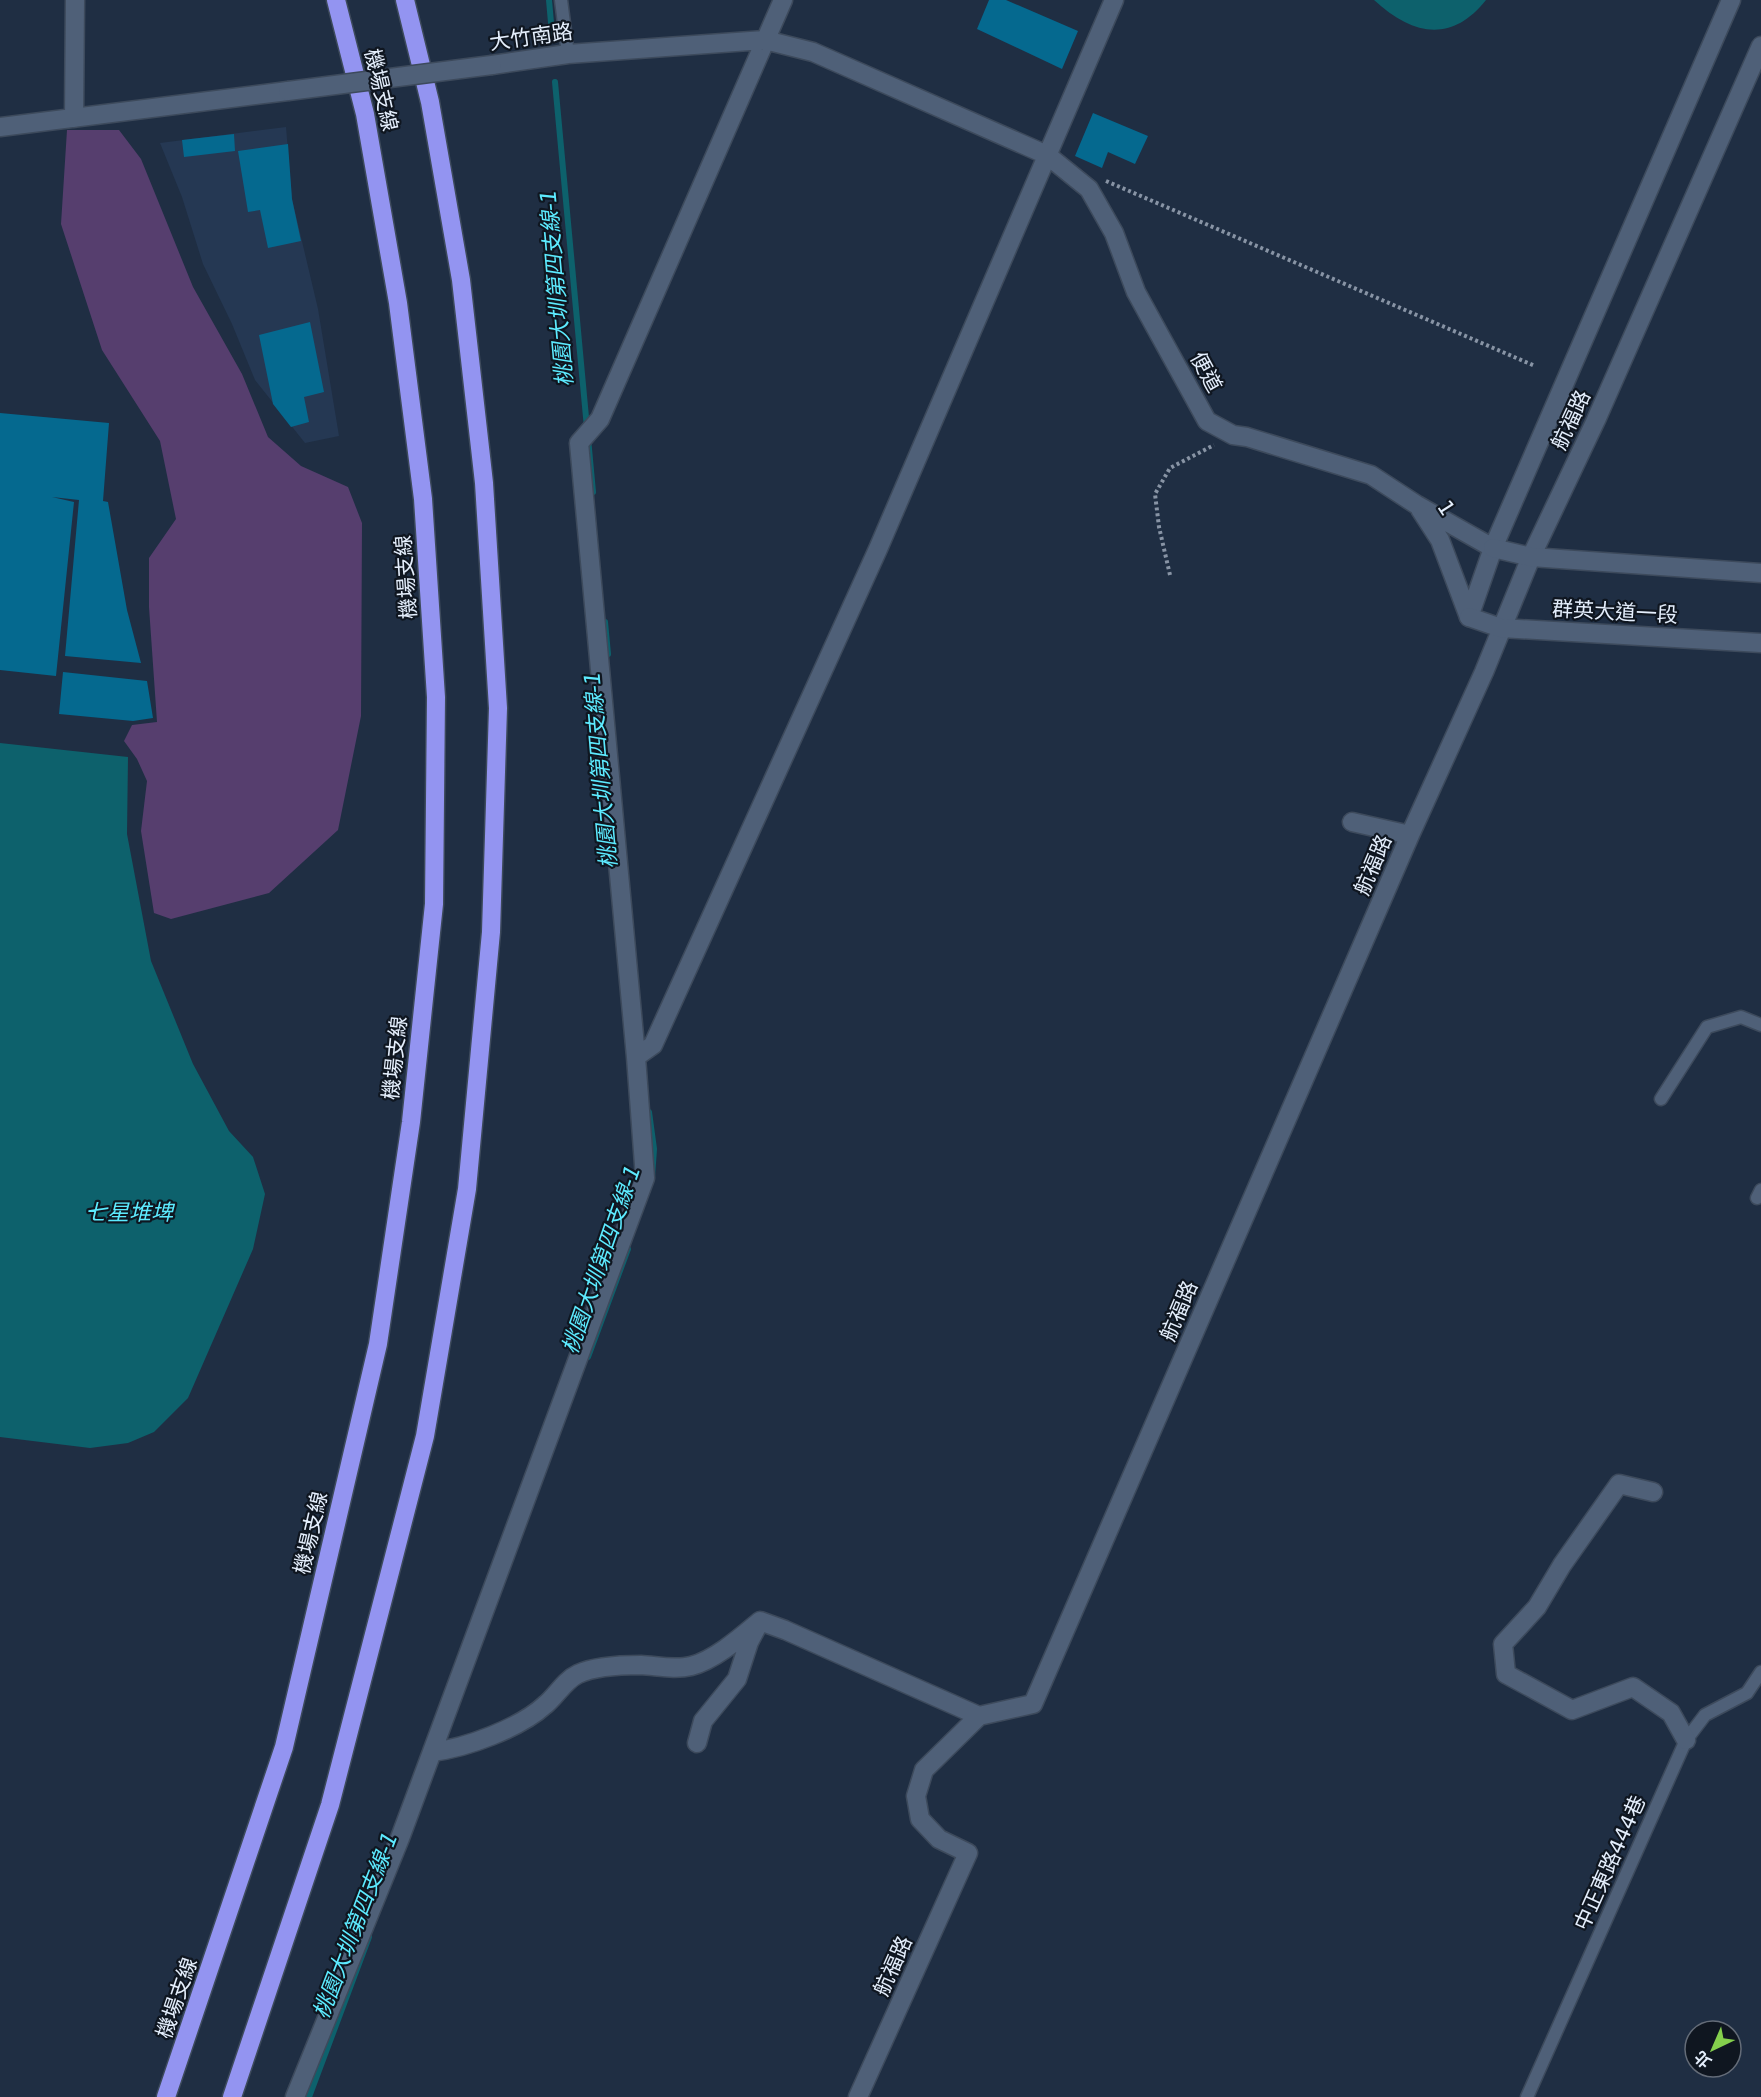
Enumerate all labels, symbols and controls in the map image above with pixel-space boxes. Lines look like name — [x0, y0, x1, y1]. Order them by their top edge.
street label: 大竹南路 — [488, 19, 574, 55]
street label: 機場支線 — [360, 46, 402, 134]
water label: 桃園大圳第四支線-1 — [535, 188, 578, 388]
street label: 便道 — [1185, 348, 1227, 396]
street label: 航福路 — [1547, 386, 1595, 454]
street label: 1 — [1432, 496, 1460, 520]
street label: 機場支線 — [391, 534, 421, 620]
street label: 群英大道一段 — [1551, 597, 1679, 627]
water label: 桃園大圳第四支線-1 — [579, 670, 622, 870]
street label: 航福路 — [1350, 831, 1396, 899]
street label: 機場支線 — [379, 1015, 411, 1101]
water label: 桃園大圳第四支線-1 — [557, 1162, 646, 1357]
water label: 七星堆埤 — [85, 1200, 176, 1225]
street label: 航福路 — [1156, 1277, 1202, 1345]
street label: 機場支線 — [290, 1489, 332, 1577]
street label: 中正東路444巷 — [1570, 1792, 1650, 1934]
water label: 桃園大圳第四支線-1 — [308, 1828, 403, 2022]
street label: 航福路 — [869, 1932, 917, 2000]
street label: 機場支線 — [152, 1954, 202, 2042]
north arrow — [1683, 2019, 1743, 2079]
text: 北 — [1691, 2047, 1715, 2072]

